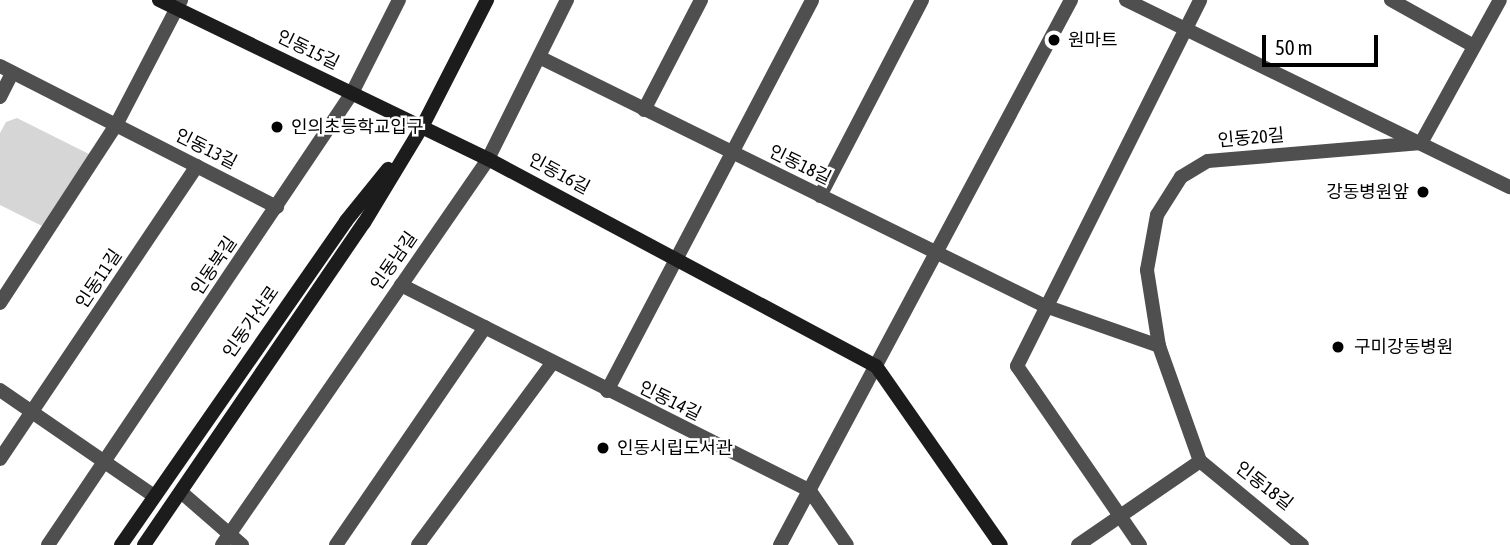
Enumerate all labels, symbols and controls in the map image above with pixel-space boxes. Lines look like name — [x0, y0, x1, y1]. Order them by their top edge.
scale bar — [1265, 21, 1380, 65]
street label: 인동15길 — [273, 26, 343, 74]
place label: 원마트 — [1068, 29, 1118, 51]
marker: 원마트 — [1046, 32, 1062, 48]
text: 50 m — [1275, 35, 1313, 59]
place label: 인의초등학교입구 — [291, 116, 423, 138]
marker: 인의초등학교입구 — [269, 119, 285, 135]
street label: 인동13길 — [171, 124, 241, 174]
street label: 인동20길 — [1217, 124, 1285, 152]
street label: 인동18길 — [765, 141, 835, 189]
street label: 인동16길 — [525, 149, 593, 199]
place label: 강동병원앞 — [1326, 181, 1409, 203]
marker: 강동병원앞 — [1415, 184, 1431, 200]
street label: 인동남길 — [366, 228, 422, 294]
street label: 인동북길 — [187, 233, 241, 299]
street label: 인동11길 — [71, 245, 127, 313]
street label: 인동가산로 — [218, 282, 284, 362]
place label: 구미강동병원 — [1354, 336, 1453, 358]
marker: 구미강동병원 — [1328, 337, 1348, 357]
street label: 인동14길 — [635, 377, 705, 425]
place label: 인동시립도서관 — [617, 437, 733, 459]
marker: 인동시립도서관 — [595, 440, 611, 456]
street label: 인동18길 — [1231, 457, 1297, 515]

